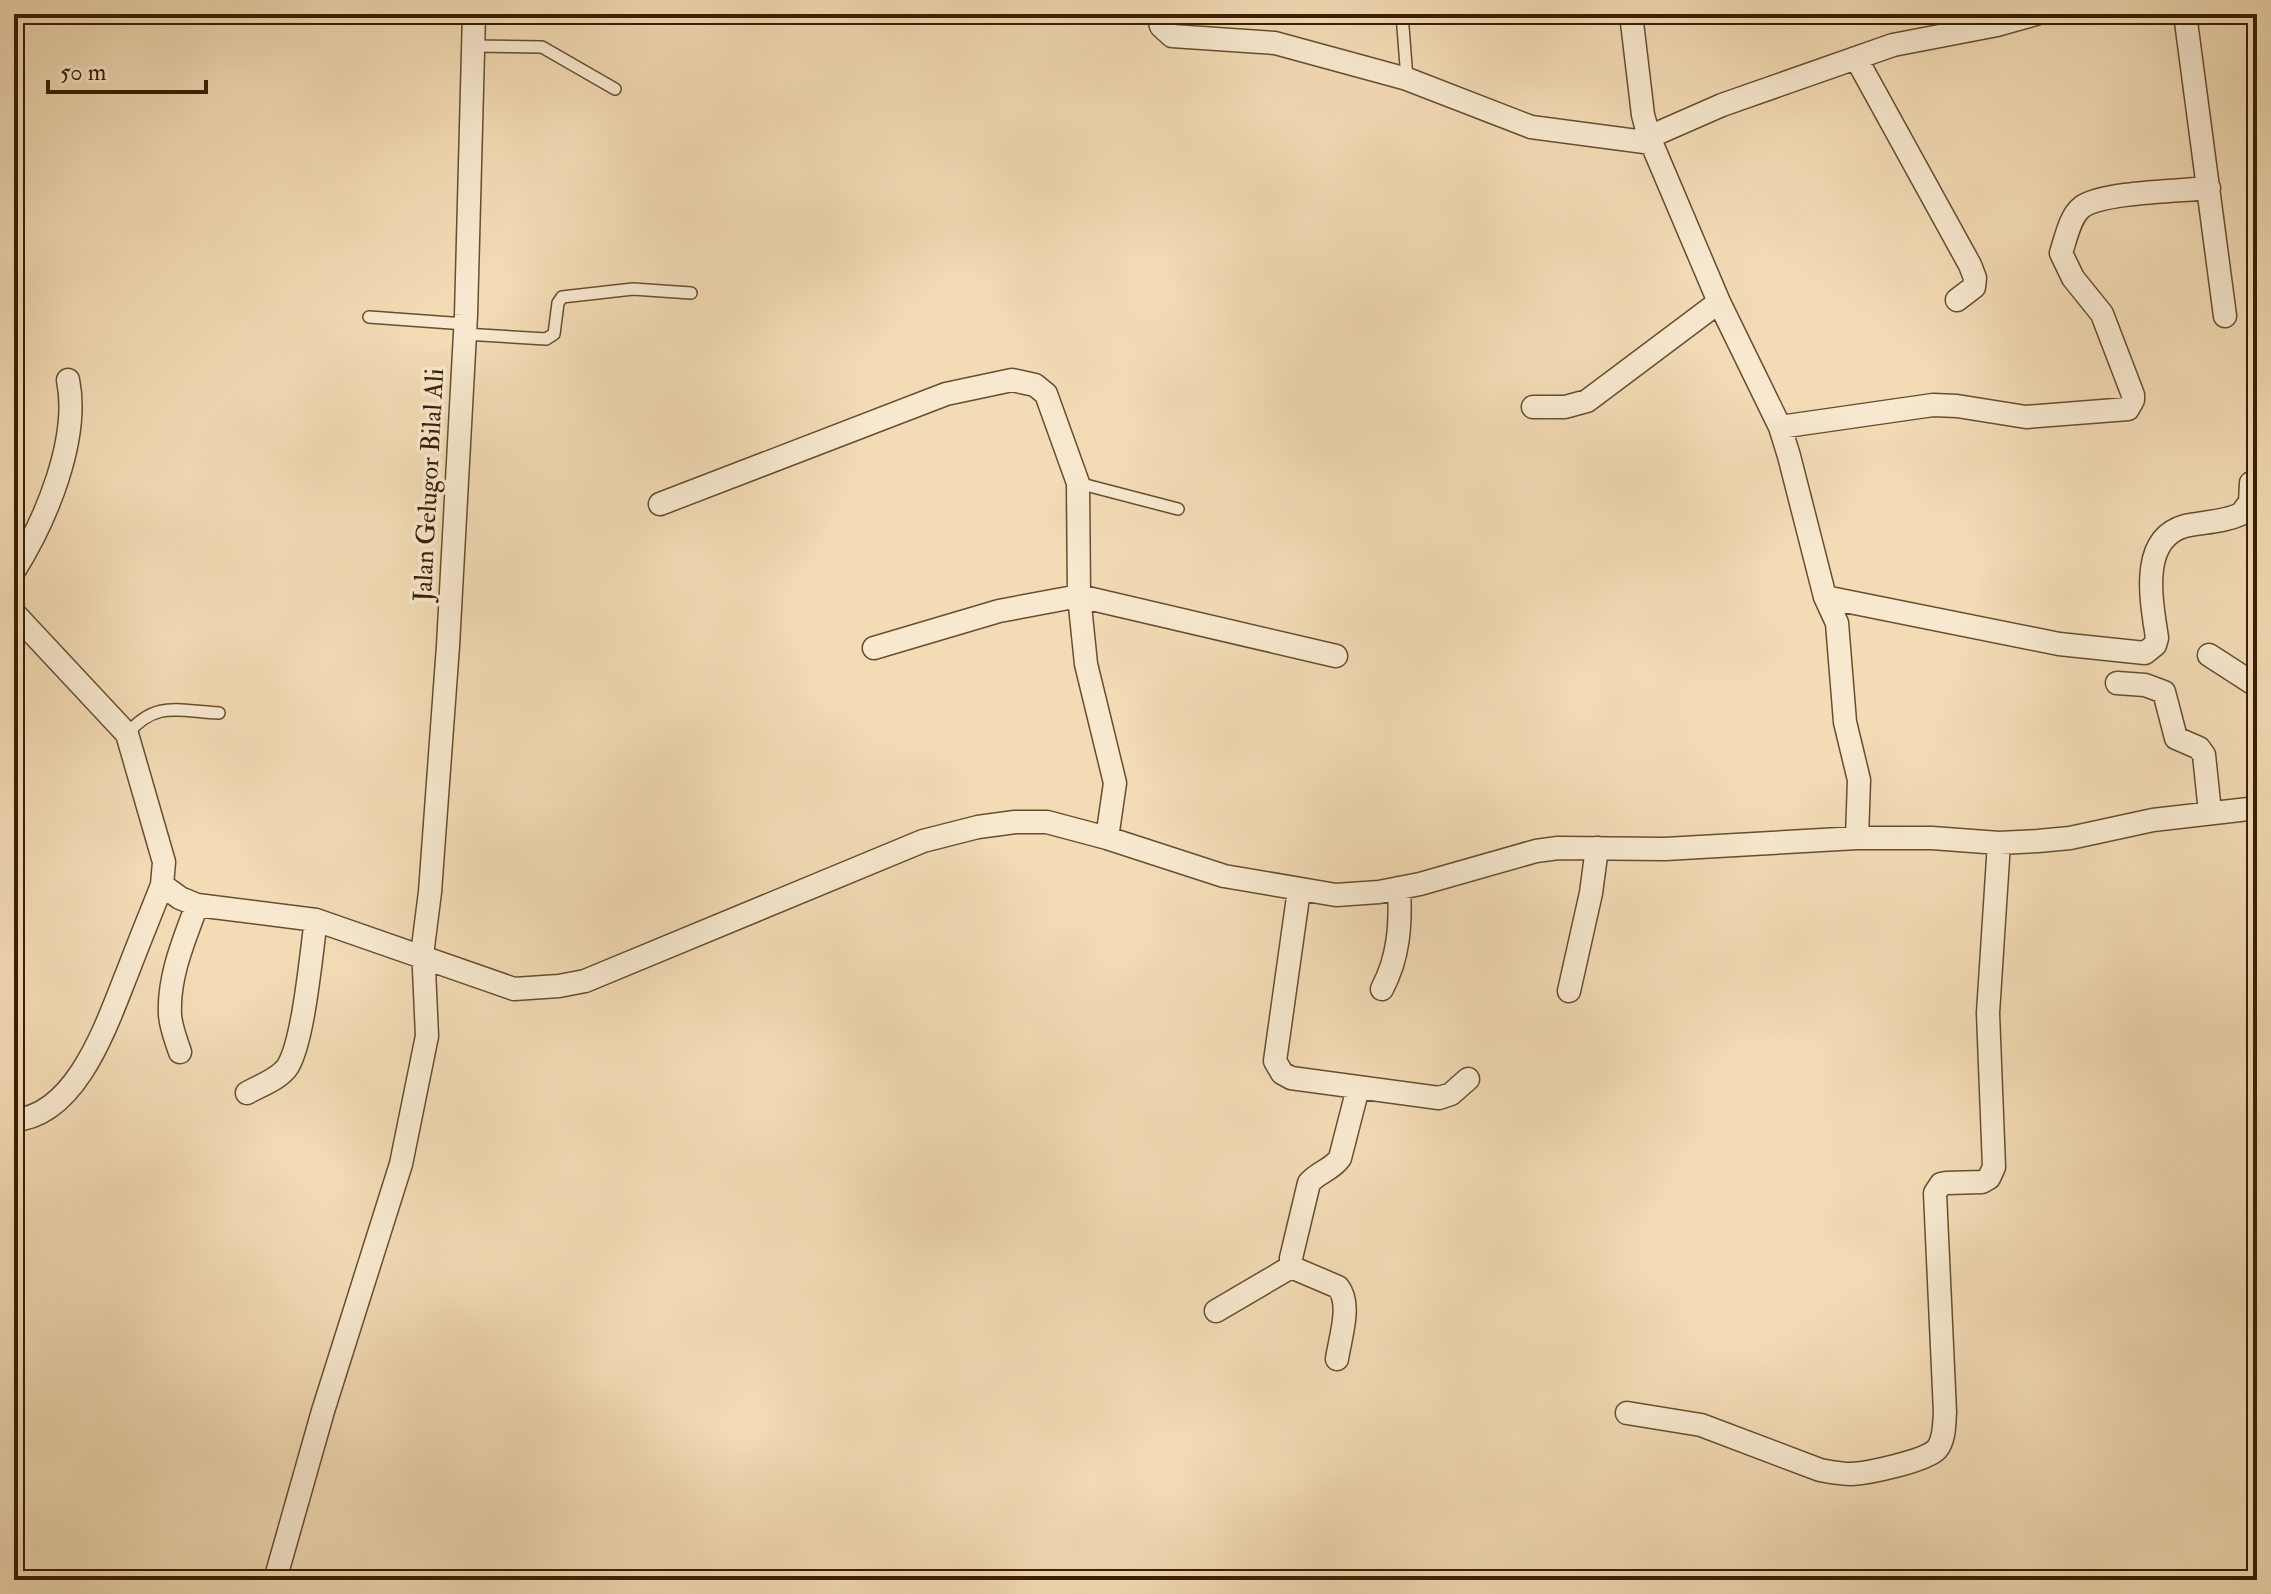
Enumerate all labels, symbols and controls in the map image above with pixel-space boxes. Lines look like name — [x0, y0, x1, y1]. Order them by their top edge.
scale bar — [48, 44, 206, 94]
text: 50 m — [60, 57, 107, 88]
street label: Jalan Gelugor Bilal Ali — [407, 368, 451, 603]

